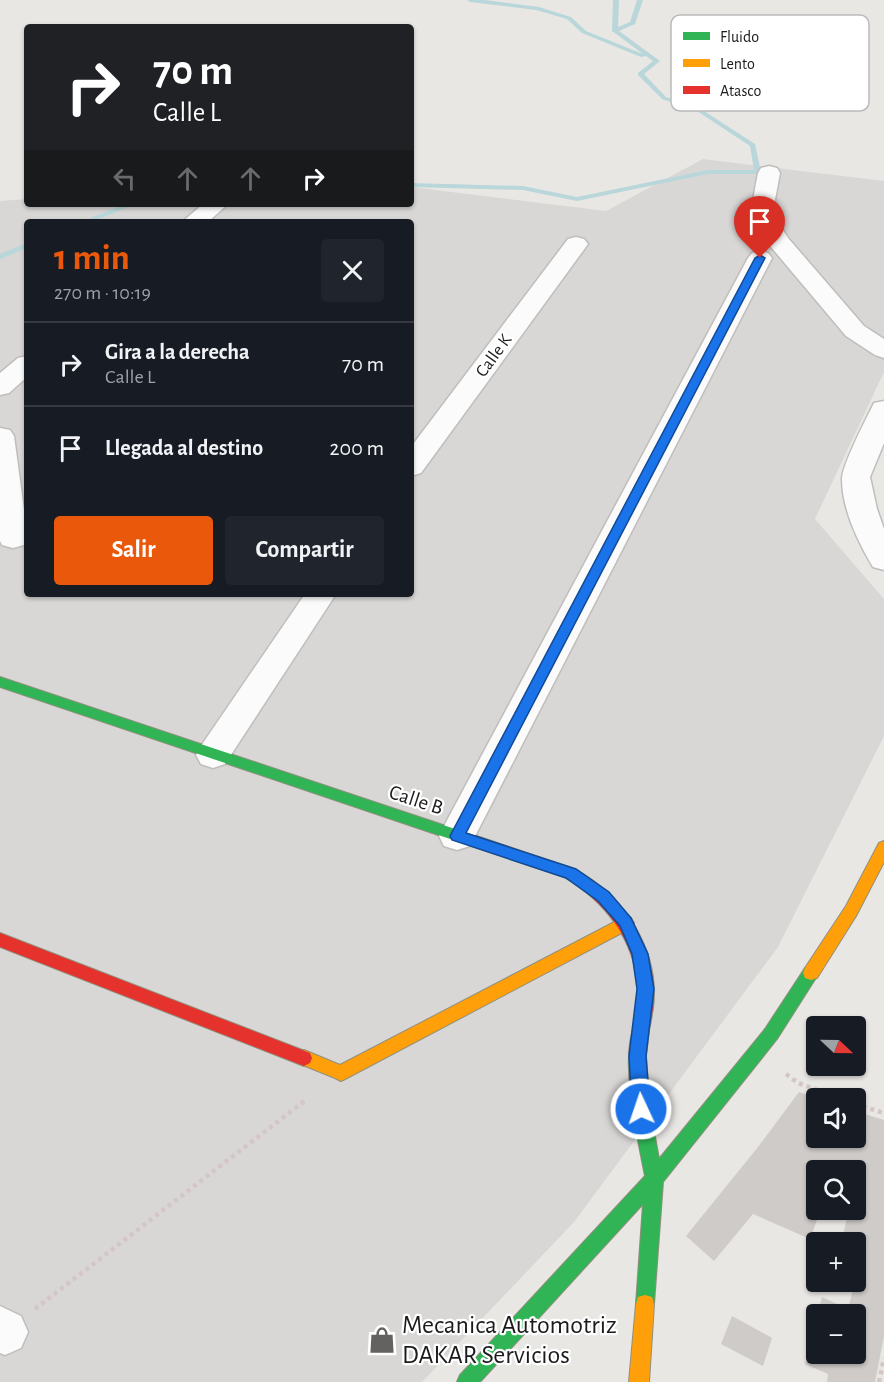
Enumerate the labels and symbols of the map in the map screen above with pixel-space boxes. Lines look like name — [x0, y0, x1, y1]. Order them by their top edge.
legend — [671, 15, 869, 111]
text: Fluido — [720, 29, 759, 45]
text: Lento — [720, 56, 755, 72]
text: Atasco — [720, 83, 762, 99]
pin — [734, 196, 785, 258]
street label: Calle K — [473, 331, 515, 381]
street label: Calle B — [386, 781, 446, 819]
north arrow — [806, 1016, 866, 1076]
position arrow — [609, 1077, 673, 1141]
place label: Mecanica Automotriz DAKAR Servicios — [402, 1312, 617, 1368]
shop icon: Mecanica Automotriz DAKAR Servicios — [367, 1325, 397, 1355]

